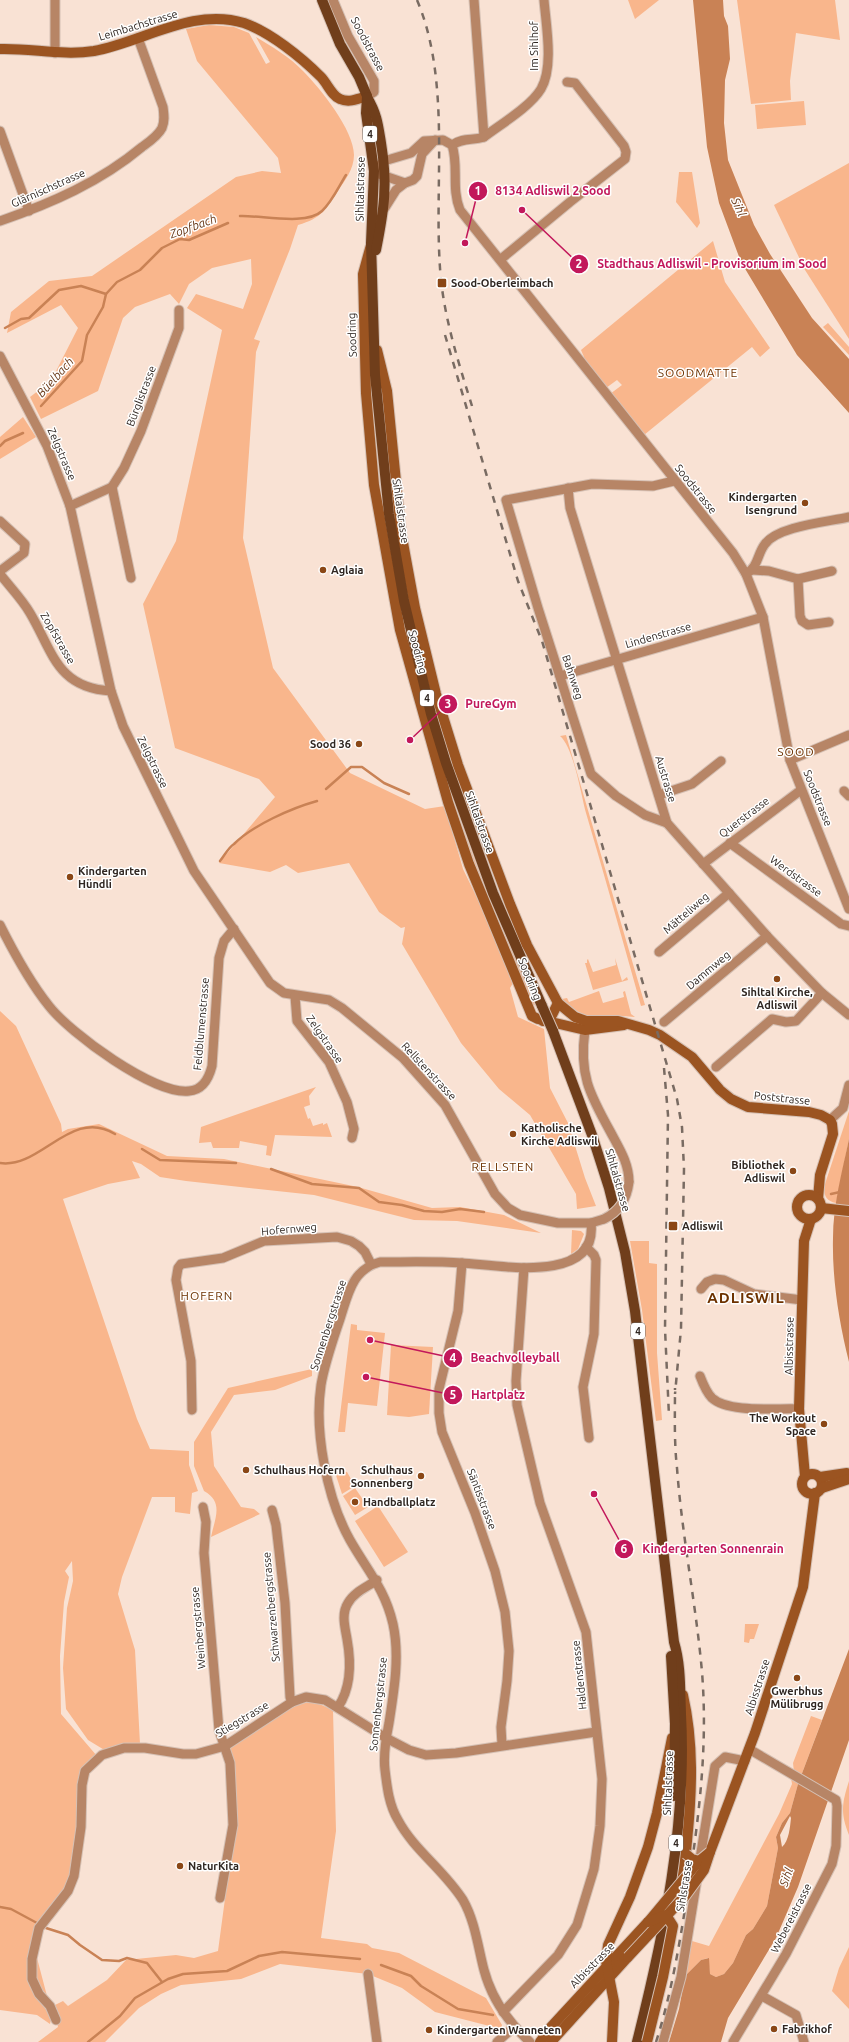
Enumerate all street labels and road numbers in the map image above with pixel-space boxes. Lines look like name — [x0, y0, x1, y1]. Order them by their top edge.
street label: Leimbachstrasse — [97, 7, 179, 43]
street label: Soodstrasse — [349, 15, 387, 73]
street label: Im Sihlhof — [528, 21, 540, 71]
road number: 4 — [363, 126, 377, 142]
street label: Sihltalstrasse — [353, 156, 367, 222]
street label: Glärnischstrasse — [9, 166, 87, 210]
street label: Soodring — [345, 313, 359, 357]
street label: Bürglistrasse — [124, 364, 158, 428]
street label: Zelgstrasse — [46, 426, 78, 482]
street label: Soodstrasse — [673, 462, 719, 516]
street label: Sihltalstrasse — [391, 478, 411, 544]
street label: Zopfstrasse — [38, 610, 78, 666]
street label: Lindenstrasse — [624, 620, 692, 650]
street label: Soodring — [406, 629, 430, 675]
street label: Bahnweg — [560, 653, 586, 701]
road number: 4 — [420, 690, 434, 706]
street label: Zelgstrasse — [135, 734, 171, 790]
street label: Austrasse — [653, 754, 679, 804]
street label: Soodstrasse — [801, 768, 835, 828]
street label: Sihltalstrasse — [463, 789, 497, 855]
street label: Querstrasse — [717, 794, 771, 840]
street label: Werdstrasse — [768, 853, 824, 899]
street label: Mätteliweg — [661, 890, 711, 936]
street label: Dammweg — [684, 948, 732, 992]
street label: Soodring — [516, 956, 544, 1002]
street label: Feldblumenstrasse — [191, 977, 211, 1071]
street label: Zelgstrasse — [304, 1013, 346, 1065]
street label: Rellstenstrasse — [399, 1040, 459, 1102]
street label: Poststrasse — [753, 1089, 811, 1107]
street label: Sihltalstrasse — [603, 1147, 633, 1213]
street label: Hofernweg — [261, 1221, 317, 1237]
street label: Sonnenbergstrasse — [308, 1278, 348, 1372]
street label: Albisstrasse — [782, 1317, 796, 1375]
road number: 4 — [631, 1323, 645, 1339]
street label: Säntisstrasse — [465, 1467, 499, 1531]
street label: Schwarzenbergstrasse — [260, 1552, 282, 1662]
street label: Weinbergstrasse — [188, 1586, 208, 1670]
street label: Haldenstrasse — [569, 1640, 589, 1710]
street label: Sonnenbergstrasse — [367, 1656, 389, 1752]
street label: Albisstrasse — [742, 1657, 772, 1717]
street label: Stiegstrasse — [213, 1698, 271, 1740]
street label: Sihltalstrasse — [661, 1750, 675, 1816]
road number: 4 — [669, 1835, 683, 1851]
street label: Sihlstrasse — [674, 1859, 694, 1913]
street label: Webereistrasse — [768, 1881, 814, 1955]
street label: Albisstrasse — [567, 1940, 617, 1990]

